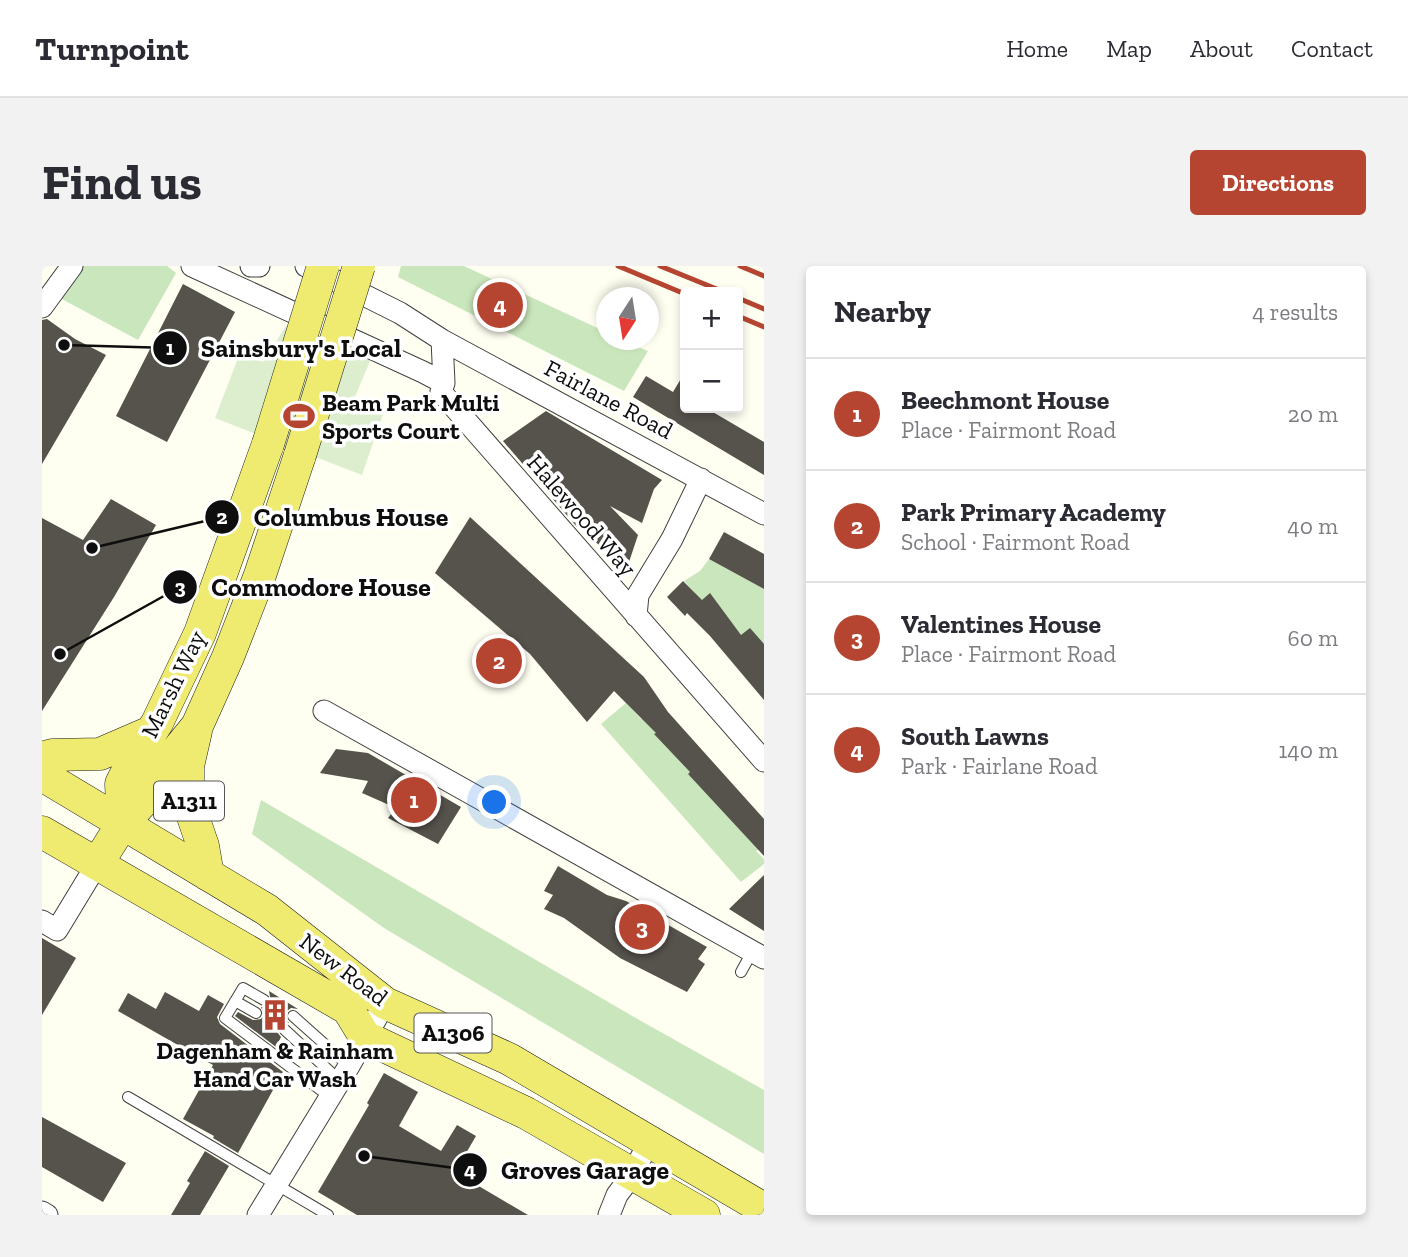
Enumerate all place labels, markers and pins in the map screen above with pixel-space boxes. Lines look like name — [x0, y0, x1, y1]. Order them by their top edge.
pin: 4 — [477, 279, 523, 331]
callout: Sainsbury's Local — [152, 324, 416, 371]
place label: Beam Park Multi Sports Court — [322, 388, 499, 445]
sports icon: Beam Park Multi Sports Court — [282, 399, 316, 433]
callout: Columbus House — [205, 493, 463, 540]
callout: Commodore House — [162, 564, 445, 611]
pin: 2 — [476, 635, 522, 687]
pin: 1 — [391, 774, 437, 826]
pin: 3 — [619, 901, 665, 953]
building icon: Dagenham & Rainham Hand Car Wash — [258, 998, 292, 1032]
place label: Dagenham & Rainham Hand Car Wash — [156, 1036, 394, 1093]
callout: Groves Garage — [452, 1146, 683, 1193]

